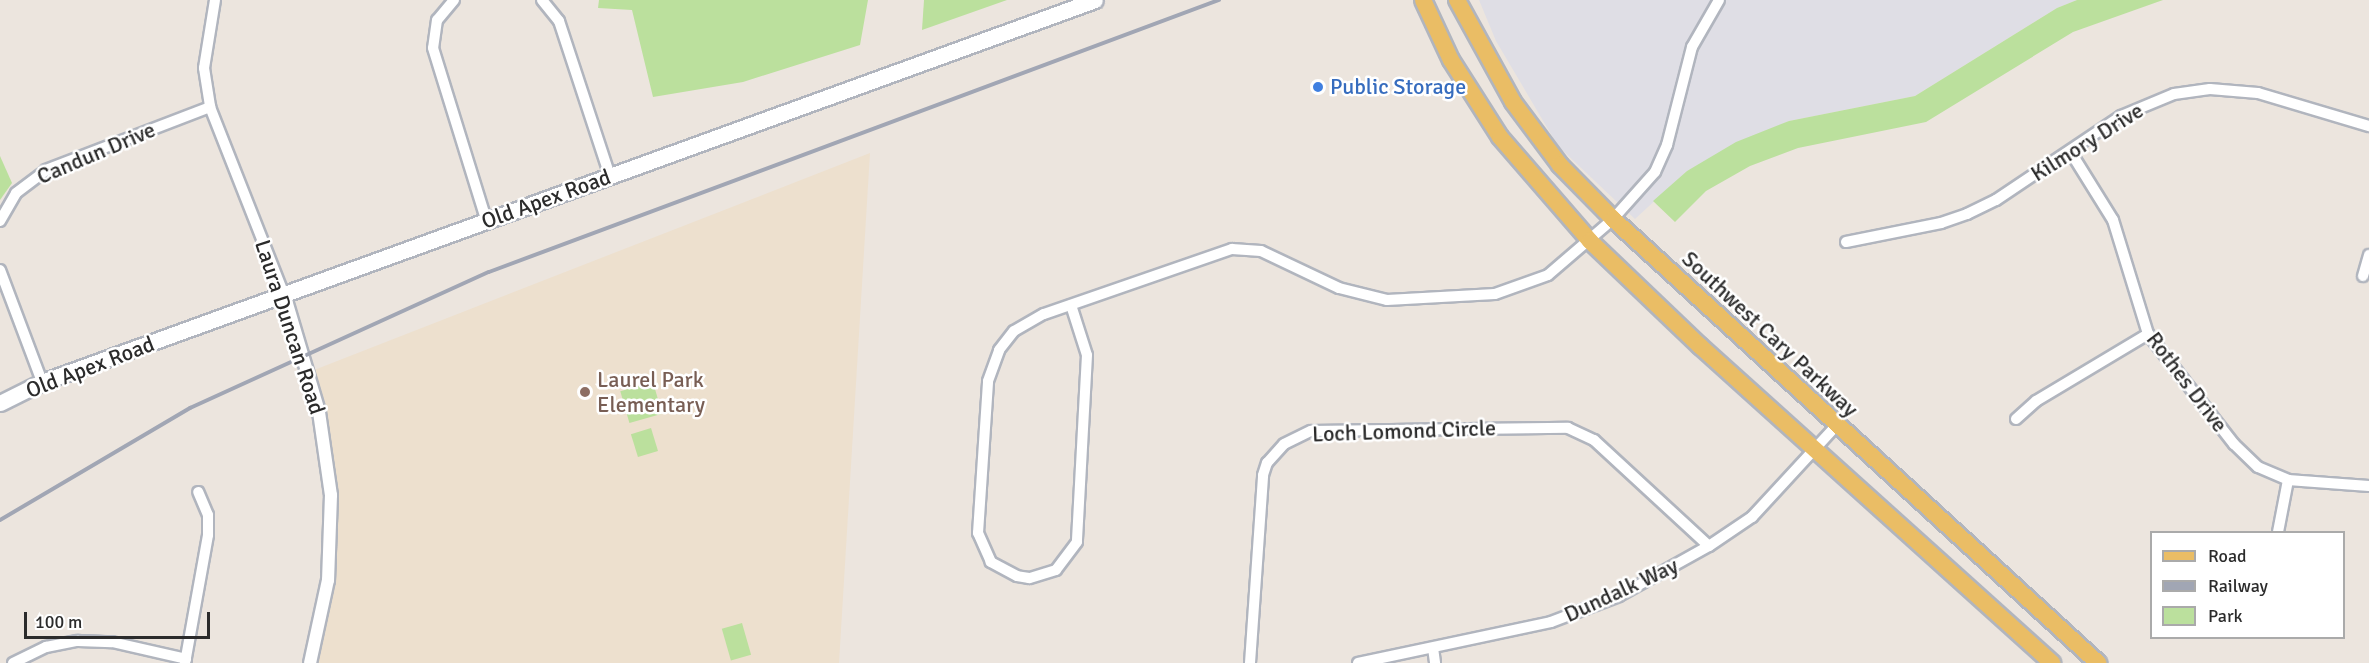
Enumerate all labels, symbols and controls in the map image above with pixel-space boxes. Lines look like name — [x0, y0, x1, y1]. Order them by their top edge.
place label: Public Storage — [1330, 74, 1466, 100]
marker: Public Storage — [1311, 80, 1325, 94]
street label: Kilmory Drive — [2026, 97, 2148, 187]
street label: Candun Drive — [33, 116, 159, 190]
street label: Old Apex Road — [478, 163, 614, 235]
street label: Laura Duncan Road — [249, 236, 331, 418]
street label: Southwest Cary Parkway — [1677, 246, 1863, 422]
street label: Rothes Drive — [2141, 327, 2233, 437]
street label: Old Apex Road — [22, 330, 158, 404]
place label: Laurel Park Elementary — [597, 366, 705, 418]
marker: Laurel Park Elementary — [578, 385, 592, 399]
street label: Loch Lomond Circle — [1312, 415, 1496, 447]
legend — [2150, 531, 2345, 639]
text: Road — [2208, 545, 2247, 567]
street label: Dundalk Way — [1560, 552, 1682, 628]
text: Railway — [2208, 575, 2268, 597]
scale bar — [27, 600, 213, 638]
text: Park — [2208, 605, 2243, 627]
text: 100 m — [35, 611, 82, 633]

